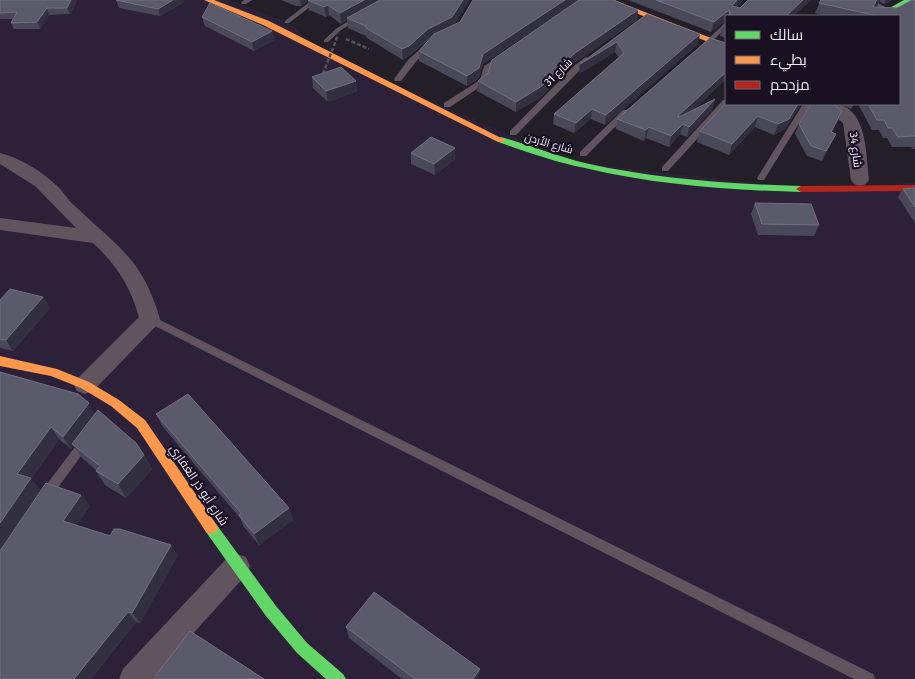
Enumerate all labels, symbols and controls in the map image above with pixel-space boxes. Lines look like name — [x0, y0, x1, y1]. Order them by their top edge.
legend — [725, 15, 900, 105]
text: سالك — [770, 26, 803, 44]
text: بطيء — [770, 51, 807, 72]
street label: شارع 31 — [542, 56, 576, 90]
text: مزدحم — [770, 76, 810, 95]
street label: شارع الأردن — [523, 130, 575, 158]
street label: شارع 34 — [846, 132, 864, 169]
street label: شارع أبو ذر الغفاري — [164, 441, 232, 530]

